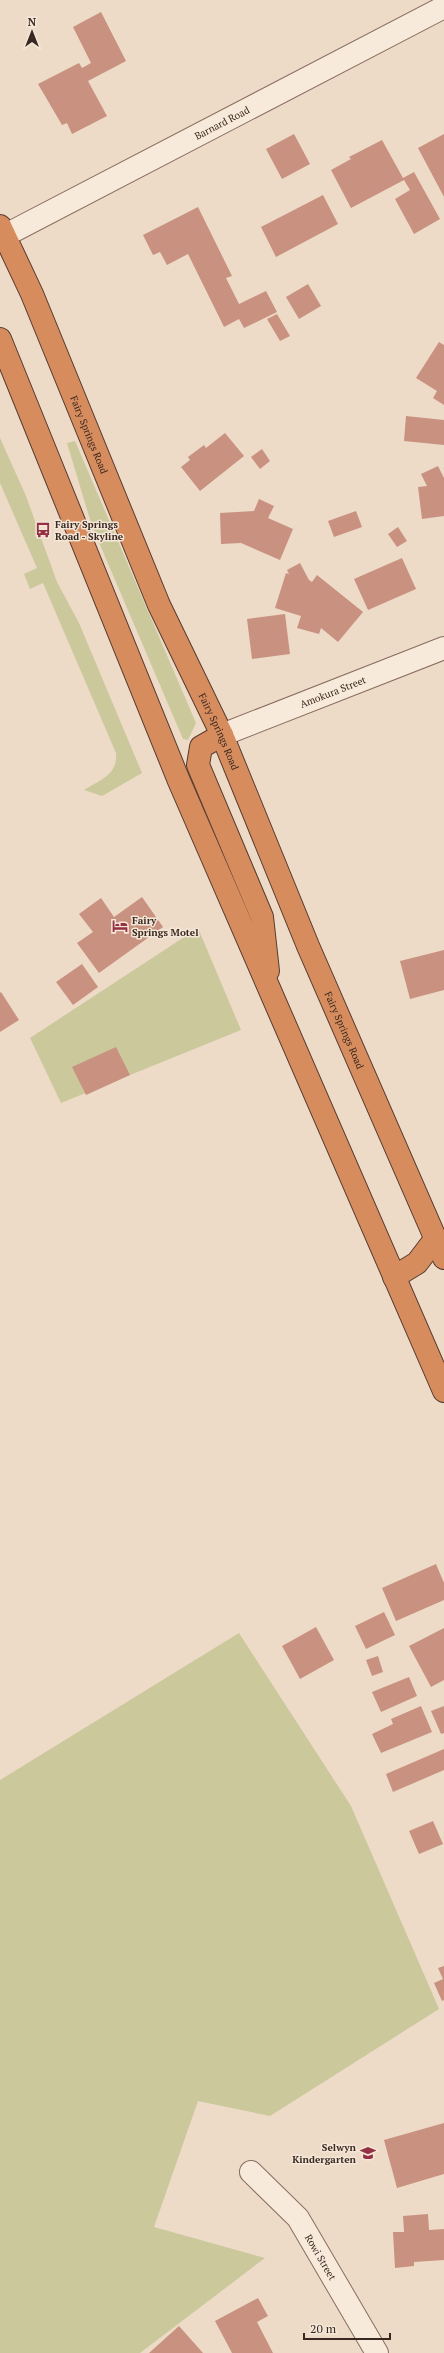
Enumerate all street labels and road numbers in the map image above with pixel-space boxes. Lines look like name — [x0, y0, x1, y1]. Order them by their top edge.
street label: Barnard Road — [192, 103, 252, 143]
street label: Fairy Springs Road — [67, 394, 111, 476]
street label: Amokura Street — [298, 673, 368, 711]
street label: Fairy Springs Road — [196, 691, 242, 772]
street label: Fairy Springs Road — [322, 989, 367, 1071]
street label: Rowi Street — [302, 2232, 339, 2283]

